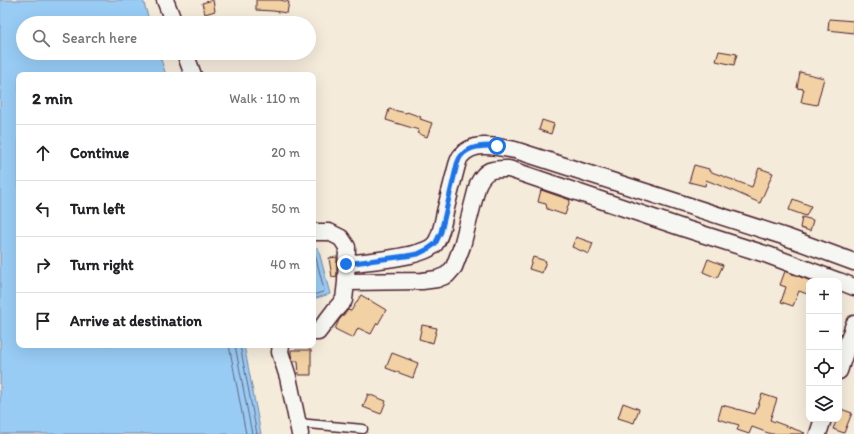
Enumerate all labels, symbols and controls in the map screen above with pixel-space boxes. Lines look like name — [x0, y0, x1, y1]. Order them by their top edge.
search box — [16, 16, 316, 60]
icon: search — [30, 27, 52, 49]
text: Search here — [62, 29, 137, 47]
text: 2 min — [32, 88, 72, 108]
text: Walk · 110 m — [229, 91, 300, 106]
route start — [488, 137, 506, 155]
icon: ahead — [32, 142, 54, 164]
text: Continue — [70, 144, 129, 162]
text: 20 m — [271, 145, 300, 160]
icon: left — [32, 198, 54, 220]
text: Turn left — [70, 200, 125, 218]
text: 50 m — [271, 201, 300, 216]
icon: right — [32, 254, 54, 276]
route end — [337, 255, 355, 273]
text: Turn right — [70, 256, 134, 274]
text: 40 m — [270, 257, 300, 272]
map controls — [806, 278, 842, 422]
button: + — [806, 278, 842, 314]
icon: arrive — [32, 310, 54, 332]
text: Arrive at destination — [70, 312, 202, 330]
button: − — [806, 314, 842, 350]
button: locate — [806, 350, 842, 386]
button: layers — [806, 386, 842, 422]

